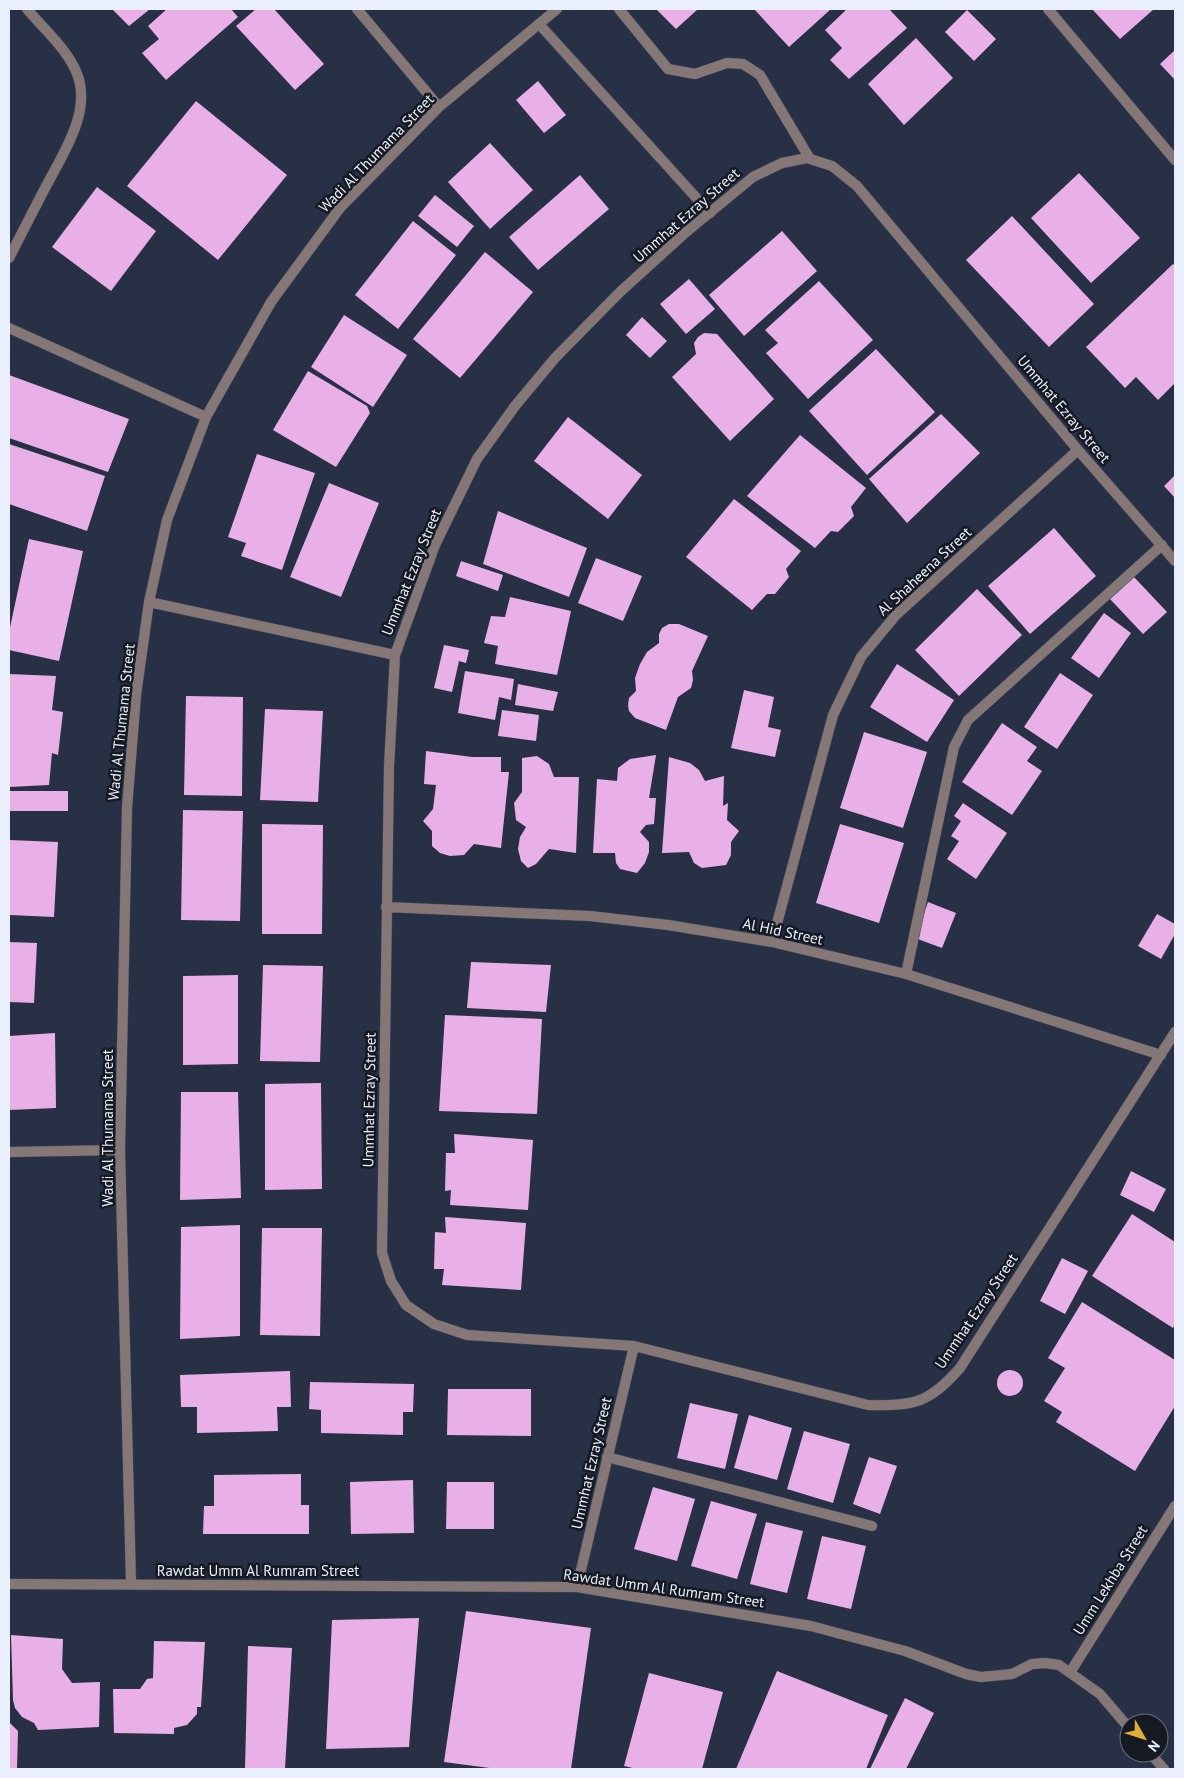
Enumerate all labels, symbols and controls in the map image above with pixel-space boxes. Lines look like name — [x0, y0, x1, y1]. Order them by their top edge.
street label: Wadi Al Thumama Street — [314, 90, 438, 216]
street label: Ummhat Ezray Street — [629, 164, 743, 266]
street label: Ummhat Ezray Street — [1013, 351, 1115, 467]
street label: Ummhat Ezray Street — [377, 506, 445, 638]
street label: Al Shaheena Street — [873, 522, 975, 620]
street label: Wadi Al Thumama Street — [103, 643, 139, 801]
street label: Al Hid Street — [741, 913, 825, 949]
street label: Ummhat Ezray Street — [358, 1032, 380, 1168]
street label: Wadi Al Thumama Street — [98, 1049, 117, 1207]
street label: Ummhat Ezray Street — [930, 1250, 1022, 1372]
street label: Ummhat Ezray Street — [567, 1395, 615, 1531]
street label: Umm Lekhba Street — [1069, 1522, 1151, 1638]
street label: Rawdat Umm Al Rumram Street — [157, 1561, 359, 1580]
street label: Rawdat Umm Al Rumram Street — [562, 1564, 766, 1612]
north arrow — [1119, 1713, 1169, 1763]
text: N — [1144, 1737, 1164, 1755]

